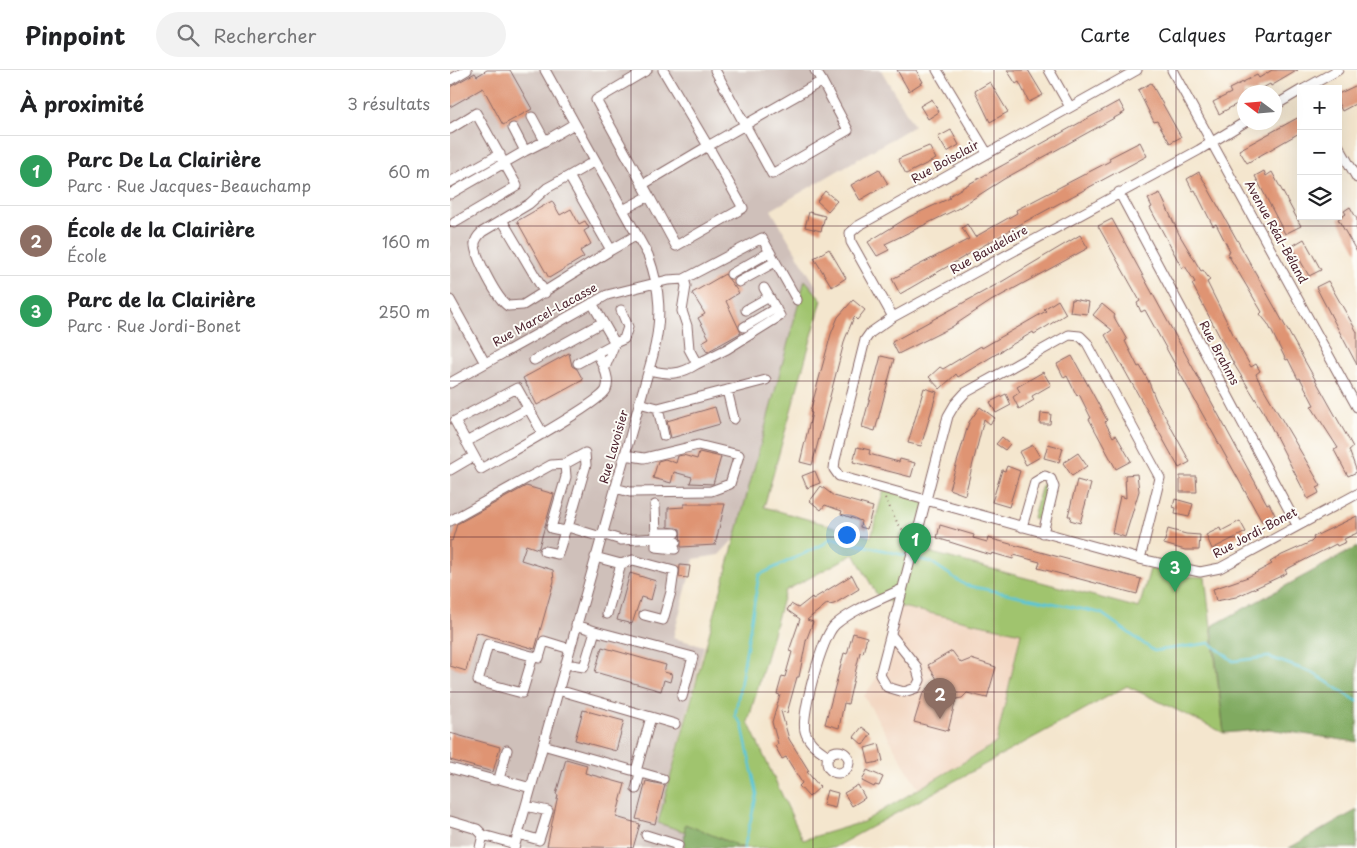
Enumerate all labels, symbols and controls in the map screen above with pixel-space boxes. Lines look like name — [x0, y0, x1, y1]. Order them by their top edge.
search box — [156, 12, 506, 57]
text: Pinpoint — [25, 17, 126, 53]
icon: search — [174, 21, 202, 49]
text: Rechercher — [214, 21, 316, 49]
text: Carte — [1080, 21, 1130, 48]
text: Calques — [1158, 21, 1226, 48]
text: Partager — [1254, 21, 1332, 48]
north arrow — [1237, 85, 1282, 130]
map controls — [1297, 85, 1342, 220]
button: + — [1297, 85, 1342, 130]
text: À proximité — [20, 87, 144, 119]
text: 3 résultats — [347, 91, 430, 115]
button: − — [1297, 130, 1342, 175]
street label: Rue Boisclair — [907, 135, 982, 187]
text: Parc De La Clairière — [67, 145, 261, 173]
text: 1 — [32, 159, 40, 183]
text: 60 m — [388, 159, 430, 183]
text: Parc · Rue Jacques-Beauchamp — [67, 173, 311, 197]
button: layers — [1297, 175, 1342, 220]
street label: Avenue Réal-Béland — [1241, 177, 1313, 287]
text: École de la Clairière — [67, 215, 255, 243]
street label: Rue Baudelaire — [946, 220, 1031, 278]
text: 2 — [30, 229, 42, 253]
text: 160 m — [382, 229, 430, 253]
text: École — [67, 243, 107, 267]
street label: Rue Marcel-Lacasse — [489, 278, 600, 350]
text: Parc de la Clairière — [67, 285, 256, 313]
text: 3 — [31, 299, 41, 323]
text: 250 m — [379, 299, 430, 323]
text: Parc · Rue Jordi-Bonet — [67, 313, 241, 337]
street label: Rue Brahms — [1195, 317, 1245, 388]
street label: Rue Lavoisier — [594, 407, 632, 486]
street label: Rue Jordi-Bonet — [1209, 502, 1300, 562]
your location — [834, 522, 860, 548]
pin: 1 — [899, 523, 931, 564]
pin: 3 — [1159, 551, 1191, 592]
pin: 2 — [924, 678, 956, 719]

